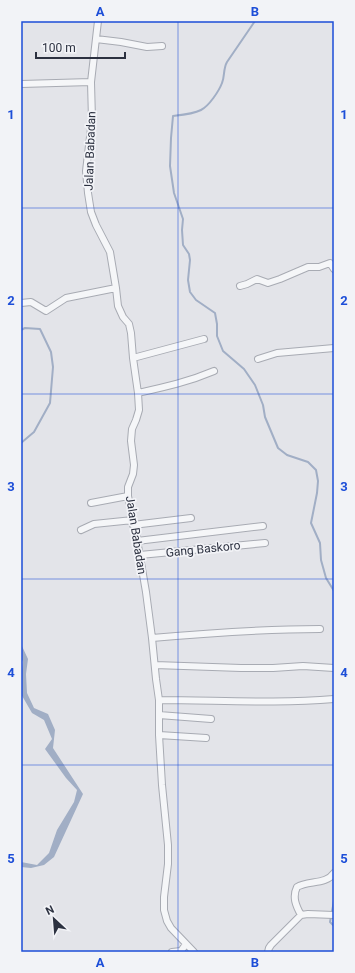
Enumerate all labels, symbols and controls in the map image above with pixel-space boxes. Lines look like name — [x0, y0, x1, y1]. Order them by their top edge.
text: A — [96, 4, 105, 19]
text: B — [251, 4, 259, 19]
scale bar — [36, 34, 125, 60]
text: 100 m — [42, 41, 76, 55]
text: 1 — [7, 107, 15, 122]
text: 1 — [340, 107, 348, 122]
street label: Jalan Babadan — [82, 111, 98, 191]
text: 2 — [7, 293, 15, 308]
text: 2 — [340, 293, 348, 308]
text: 3 — [7, 479, 15, 494]
text: 3 — [340, 479, 348, 494]
street label: Jalan Babadan — [123, 495, 149, 575]
street label: Gang Baskoro — [165, 538, 241, 560]
text: 4 — [7, 665, 15, 680]
text: 4 — [340, 665, 348, 680]
text: 5 — [7, 851, 15, 866]
text: 5 — [340, 851, 348, 866]
north arrow — [34, 899, 74, 939]
text: N — [43, 903, 56, 918]
text: A — [96, 955, 105, 970]
text: B — [251, 955, 259, 970]

